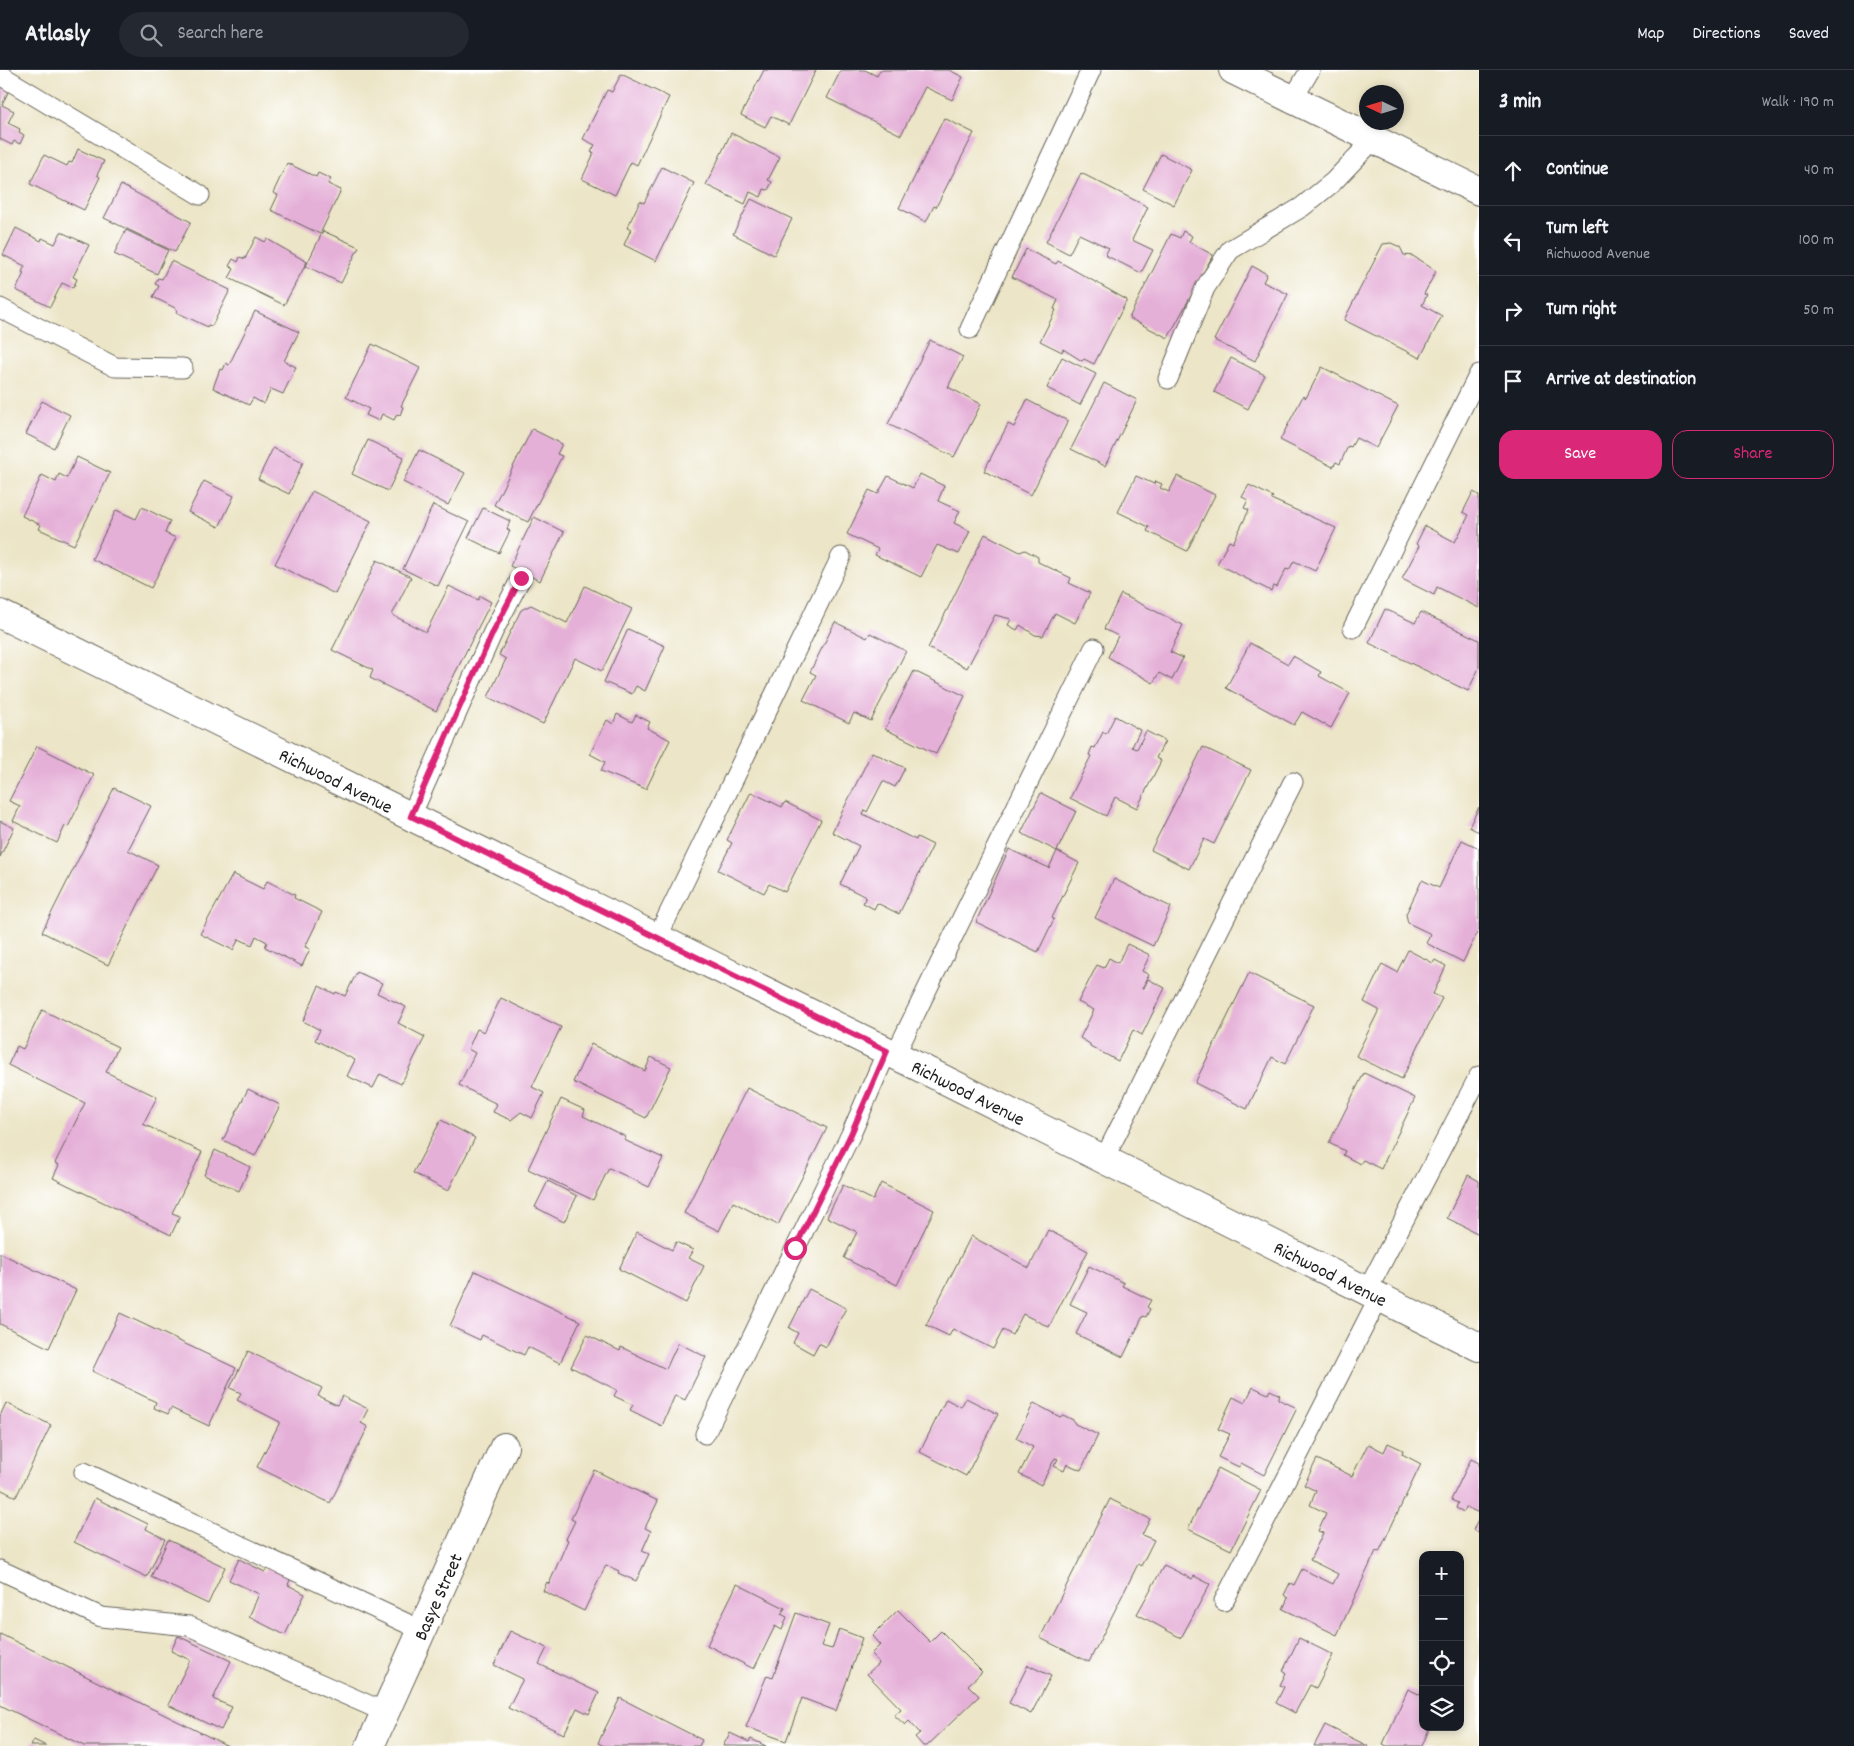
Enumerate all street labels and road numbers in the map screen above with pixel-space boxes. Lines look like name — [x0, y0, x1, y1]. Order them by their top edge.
street label: Richwood Avenue — [273, 743, 396, 822]
street label: Richwood Avenue — [906, 1055, 1028, 1135]
street label: Richwood Avenue — [1268, 1236, 1391, 1316]
street label: Basye Street — [409, 1550, 472, 1646]

